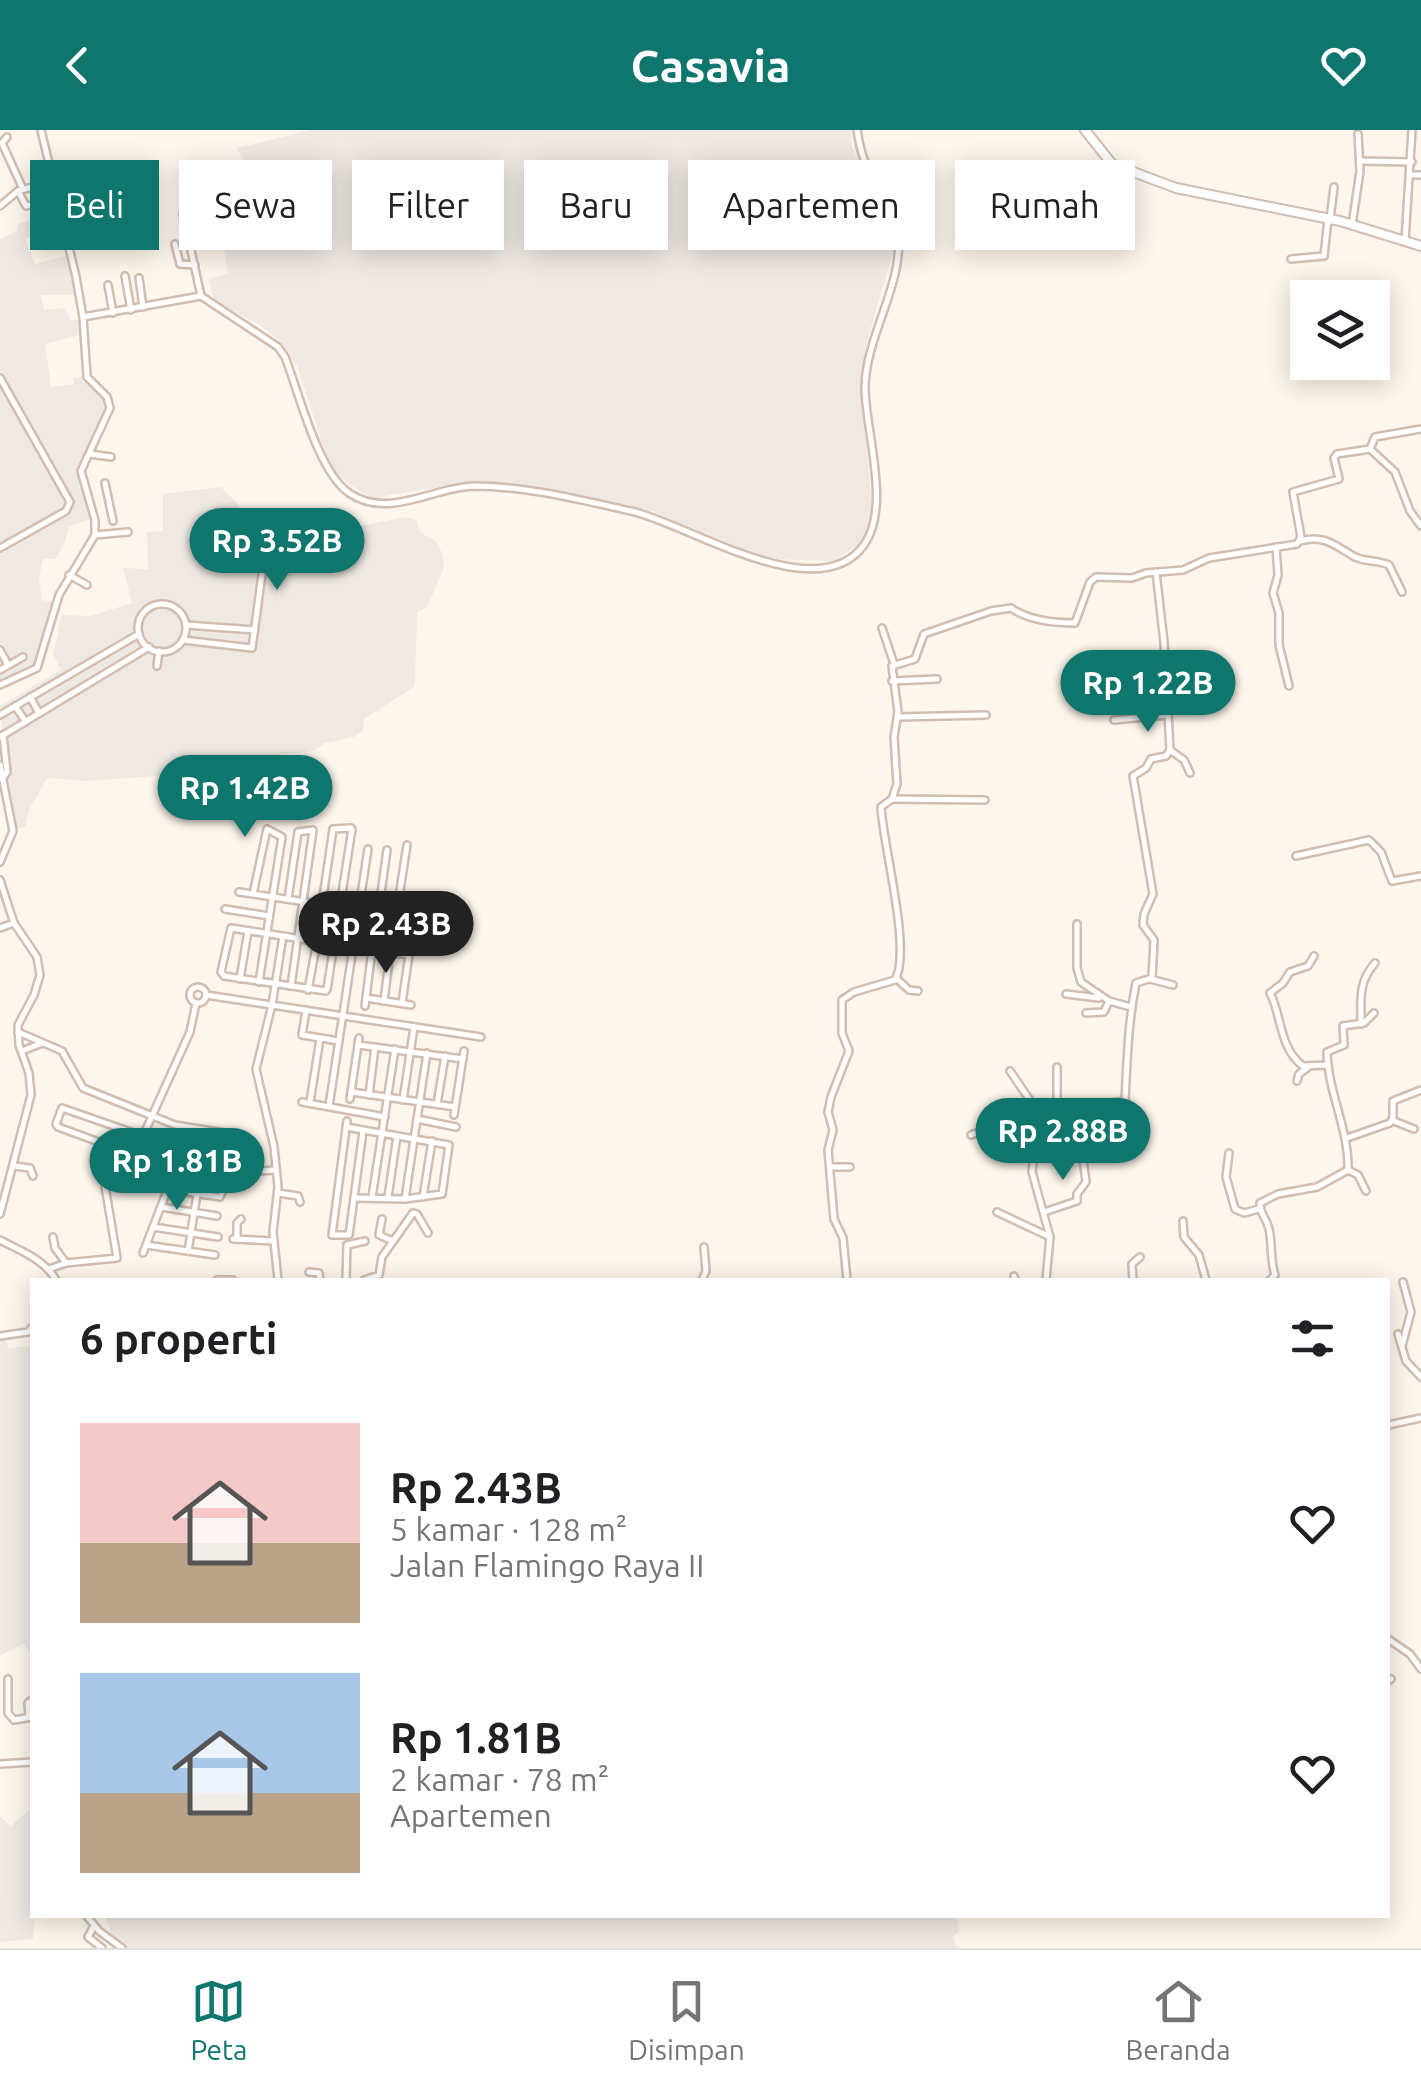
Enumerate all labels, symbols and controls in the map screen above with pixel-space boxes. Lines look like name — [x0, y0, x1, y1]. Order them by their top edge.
icon: back — [50, 38, 105, 93]
icon: heart — [1316, 38, 1371, 93]
text: Casavia — [631, 40, 790, 91]
chip: Beli — [30, 160, 159, 250]
chip: Sewa — [179, 160, 332, 250]
chip: Filter — [352, 160, 504, 250]
chip: Baru — [524, 160, 668, 250]
chip: Apartemen — [688, 160, 935, 250]
chip: Rumah — [955, 160, 1135, 250]
map controls — [1290, 280, 1390, 380]
button: layers — [1290, 280, 1390, 380]
pin: Rp 3.52B — [174, 508, 380, 593]
text: Rp 3.52B — [212, 522, 342, 558]
pin: Rp 1.22B — [1045, 650, 1251, 735]
text: Rp 1.22B — [1083, 664, 1213, 700]
pin: Rp 1.42B — [142, 755, 348, 840]
text: Rp 1.42B — [180, 769, 310, 805]
pin: Rp 2.43B — [283, 891, 489, 976]
text: Rp 2.43B — [321, 905, 451, 941]
pin: Rp 2.88B — [960, 1098, 1166, 1183]
text: Rp 2.88B — [998, 1112, 1128, 1148]
pin: Rp 1.81B — [74, 1128, 280, 1213]
text: Rp 1.81B — [112, 1142, 242, 1178]
icon: filters — [1285, 1311, 1340, 1366]
text: 6 properti — [80, 1315, 277, 1362]
icon: home — [160, 1463, 280, 1583]
text: Rp 2.43B — [390, 1464, 562, 1511]
icon: heart — [1285, 1496, 1340, 1551]
text: 5 kamar · 128 m² — [390, 1511, 627, 1547]
text: Jalan Flamingo Raya II — [390, 1547, 704, 1583]
icon: home — [160, 1713, 280, 1833]
text: Rp 1.81B — [390, 1714, 562, 1761]
icon: heart — [1285, 1746, 1340, 1801]
text: 2 kamar · 78 m² — [390, 1761, 609, 1797]
text: Apartemen — [390, 1797, 552, 1833]
tab: Peta — [190, 1974, 247, 2065]
tab: Disimpan — [628, 1974, 745, 2065]
tab: Beranda — [1126, 1974, 1231, 2065]

